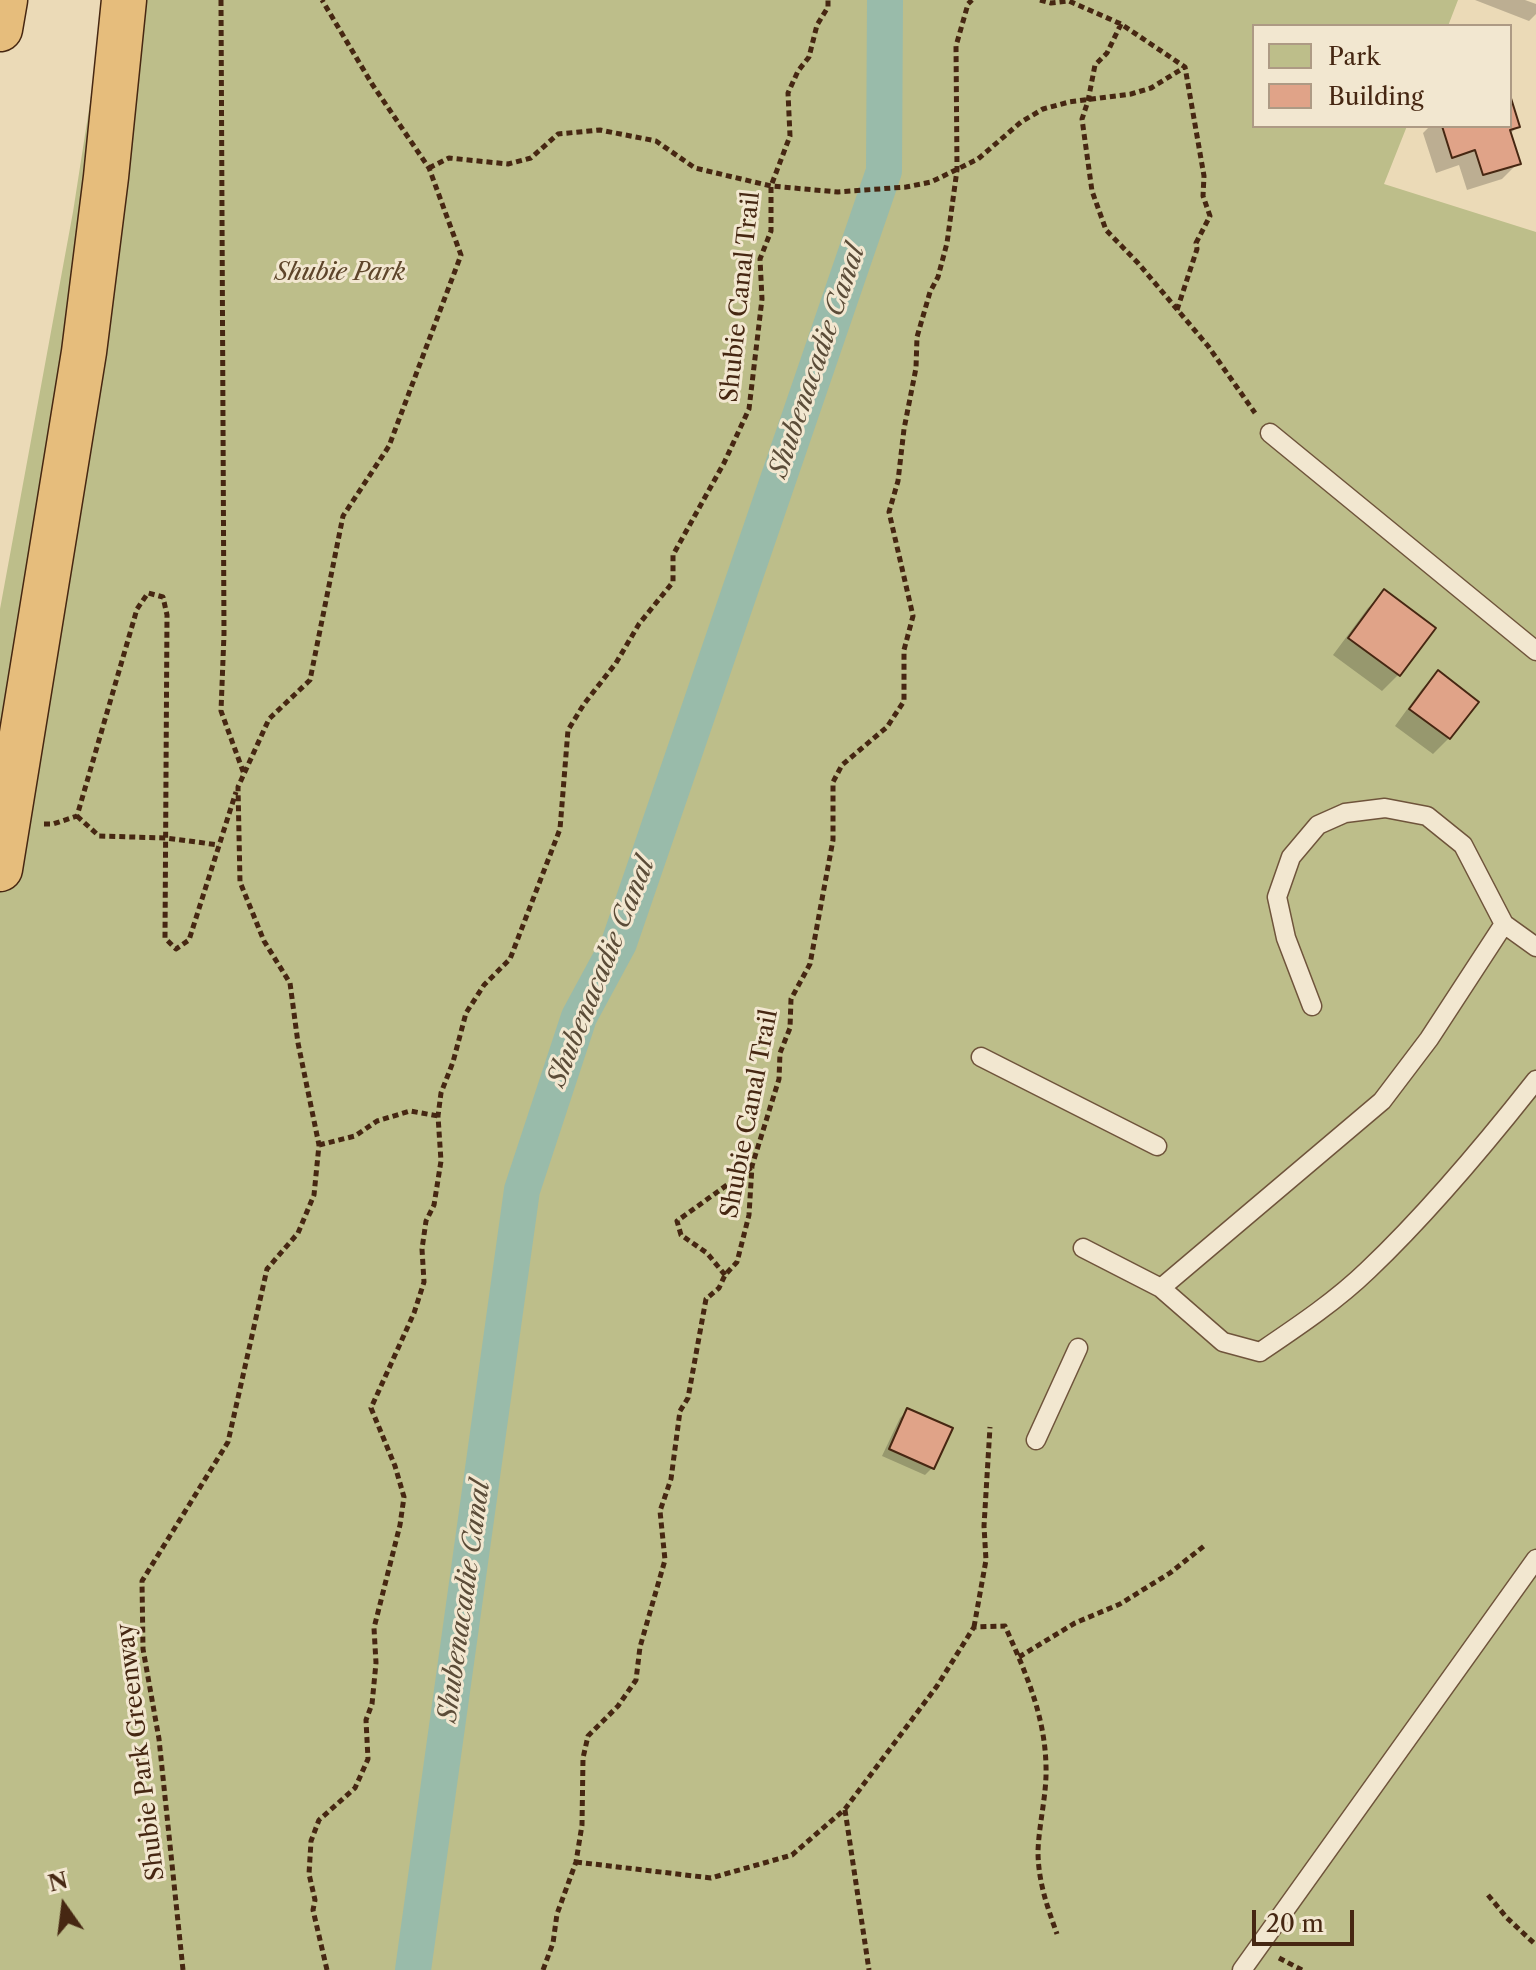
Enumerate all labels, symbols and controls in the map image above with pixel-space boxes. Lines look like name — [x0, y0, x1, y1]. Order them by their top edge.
legend — [1252, 24, 1512, 128]
text: Park — [1328, 42, 1380, 71]
text: Building — [1328, 82, 1424, 111]
street label: Shubie Canal Trail — [716, 190, 766, 404]
water label: Shubenacadie Canal — [763, 240, 873, 482]
park label: Shubie Park — [275, 259, 405, 287]
water label: Shubenacadie Canal — [542, 853, 662, 1091]
street label: Shubie Canal Trail — [716, 1007, 784, 1221]
water label: Shubenacadie Canal — [433, 1478, 497, 1724]
street label: Shubie Park Greenway — [111, 1622, 171, 1882]
north arrow — [24, 1866, 104, 1946]
text: N — [46, 1867, 71, 1898]
scale bar — [1256, 1894, 1358, 1944]
text: 20 m — [1266, 1909, 1324, 1938]

